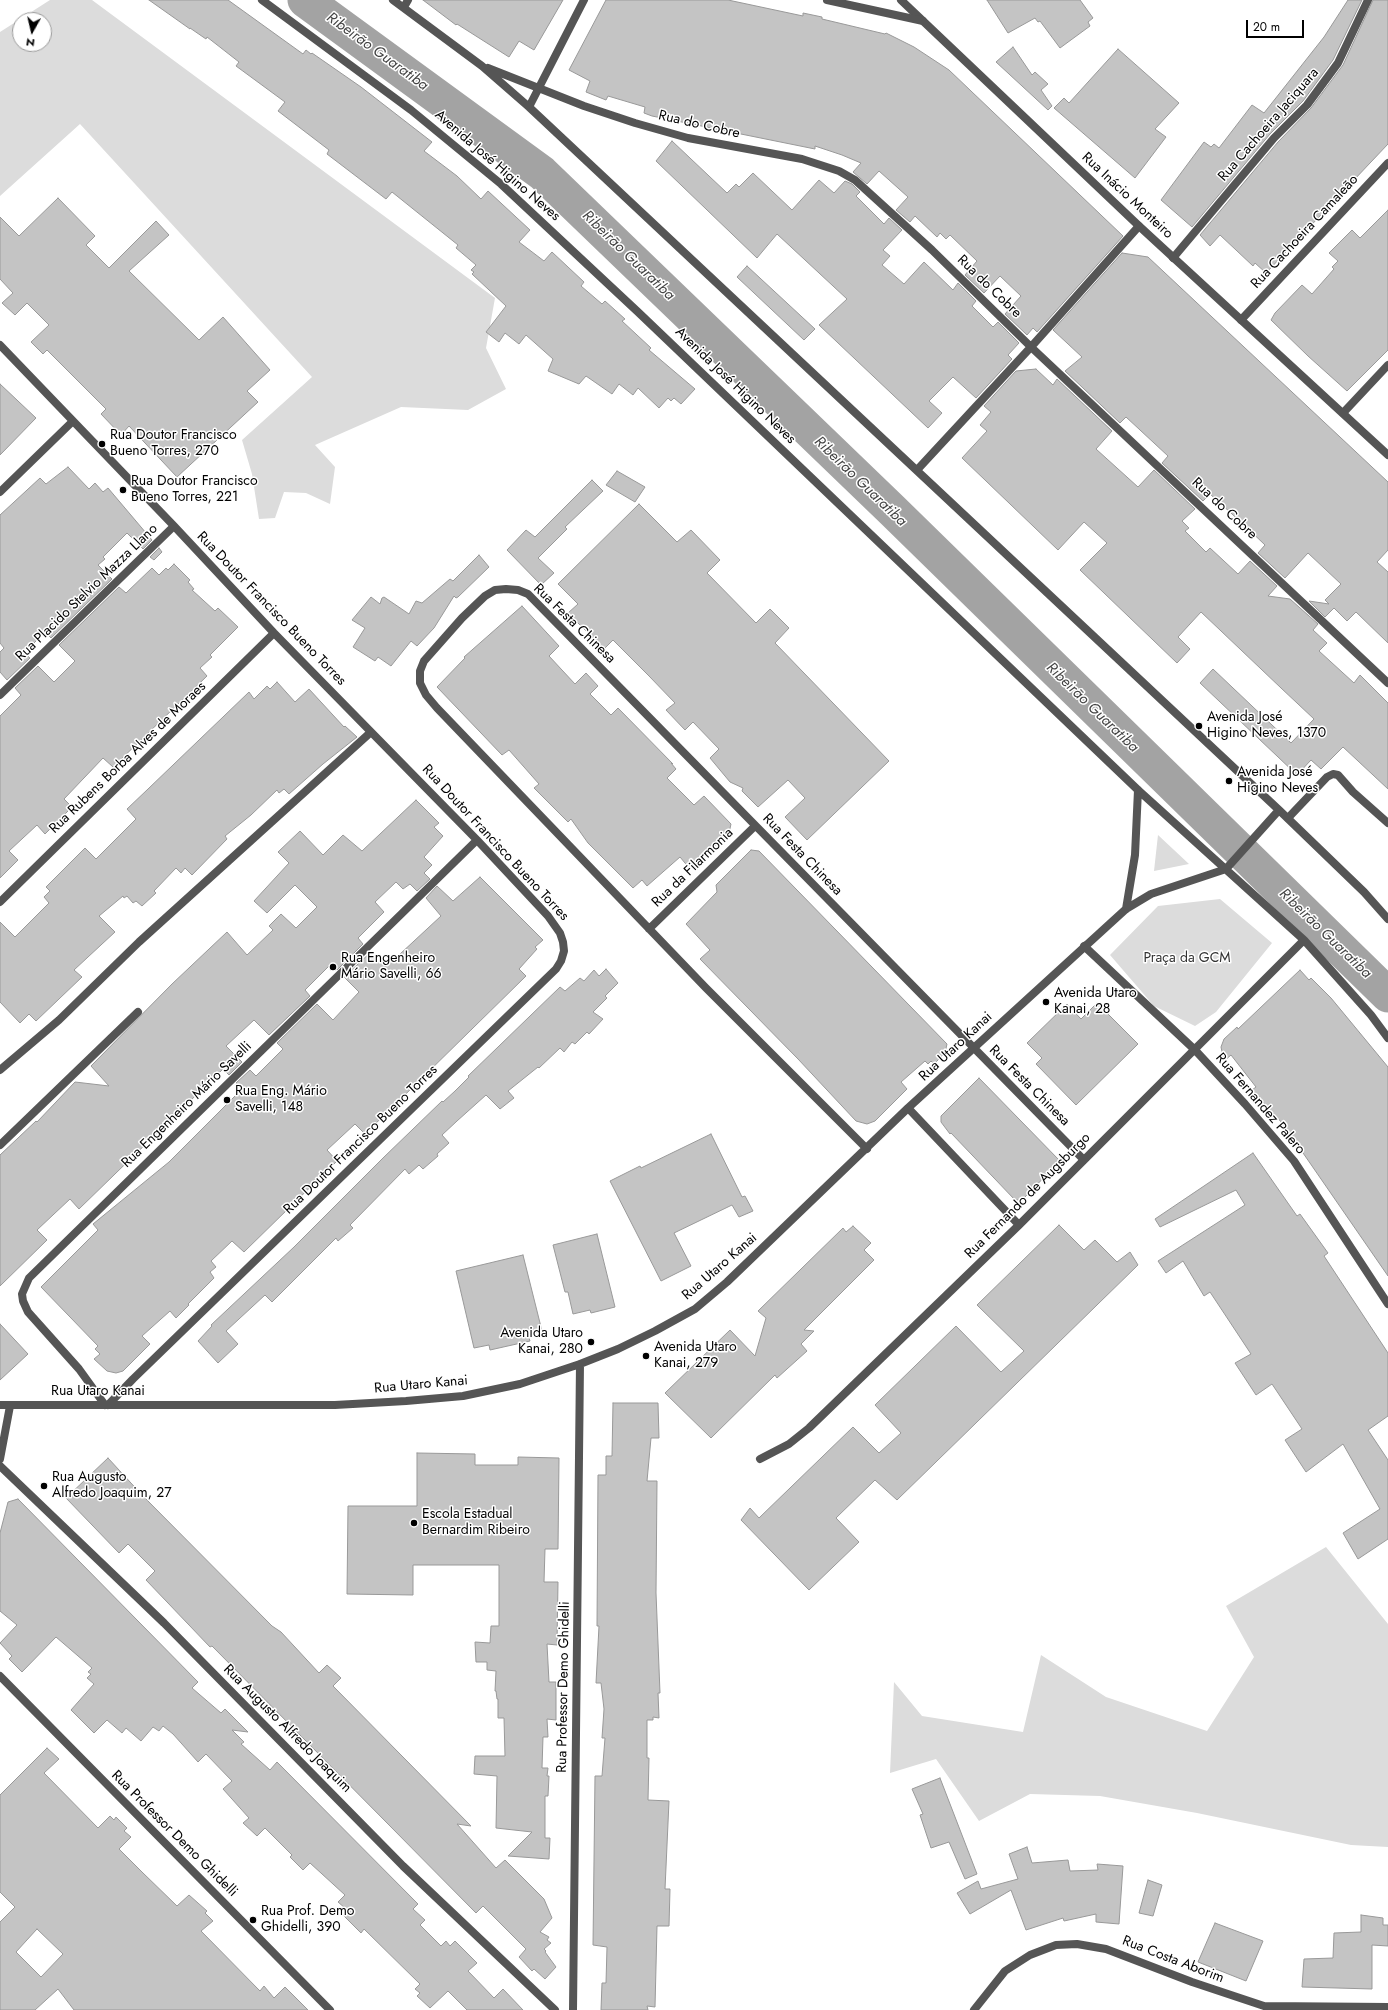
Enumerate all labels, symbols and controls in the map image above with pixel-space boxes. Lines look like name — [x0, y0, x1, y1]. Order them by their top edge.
water label: Ribeirão Guaratiba — [323, 9, 431, 95]
north arrow — [12, 12, 52, 52]
scale bar — [1248, 12, 1306, 38]
text: 20 m — [1253, 18, 1280, 36]
text: N — [25, 34, 36, 51]
street label: Rua Cachoeira Jaciquara — [1215, 65, 1323, 185]
street label: Avenida José Higino Neves — [431, 107, 563, 225]
street label: Rua do Cobre — [657, 107, 741, 143]
street label: Rua Inácio Monteiro — [1078, 149, 1176, 243]
street label: Rua Cachoeira Camaleão — [1248, 172, 1362, 292]
water label: Ribeirão Guaratiba — [578, 207, 678, 305]
street label: Rua do Cobre — [953, 252, 1025, 322]
street label: Avenida José Higino Neves — [671, 324, 799, 448]
place label: Rua Doutor Francisco Bueno Torres, 270 — [110, 428, 237, 460]
water label: Ribeirão Guaratiba — [810, 433, 910, 531]
marker: Rua Doutor Francisco Bueno Torres, 270 — [97, 439, 107, 449]
place label: Rua Doutor Francisco Bueno Torres, 221 — [131, 474, 258, 506]
street label: Rua do Cobre — [1188, 475, 1260, 543]
marker: Rua Doutor Francisco Bueno Torres, 221 — [118, 485, 128, 495]
street label: Rua Placido Stelvio Mazza Llano — [13, 521, 161, 665]
street label: Rua Doutor Francisco Bueno Torres — [193, 529, 349, 689]
street label: Rua Festa Chinesa — [530, 581, 618, 667]
water label: Ribeirão Guaratiba — [1042, 659, 1142, 757]
street label: Rua Rubens Borba Alves de Moraes — [46, 679, 210, 837]
place label: Avenida José Higino Neves, 1370 — [1207, 710, 1326, 742]
marker: Avenida José Higino Neves, 1370 — [1194, 721, 1204, 731]
street label: Rua Doutor Francisco Bueno Torres — [418, 761, 572, 925]
place label: Avenida José Higino Neves — [1237, 765, 1318, 798]
marker: Avenida José Higino Neves — [1224, 776, 1234, 786]
street label: Rua Festa Chinesa — [759, 811, 845, 899]
street label: Rua da Filarmonia — [649, 825, 737, 911]
water label: Ribeirão Guaratiba — [1275, 885, 1375, 983]
place label: Rua Engenheiro Mário Savelli, 66 — [341, 951, 442, 984]
park label: Praça da GCM — [1143, 951, 1231, 967]
marker: Rua Engenheiro Mário Savelli, 66 — [328, 962, 338, 972]
place label: Avenida Utaro Kanai, 28 — [1054, 986, 1137, 1018]
marker: Avenida Utaro Kanai, 28 — [1041, 997, 1051, 1007]
street label: Rua Utaro Kanai — [916, 1009, 996, 1085]
street label: Rua Engenheiro Mário Savelli — [118, 1038, 256, 1172]
street label: Rua Festa Chinesa — [985, 1042, 1073, 1130]
street label: Rua Fernandez Palero — [1212, 1050, 1308, 1158]
street label: Rua Doutor Francisco Bueno Torres — [281, 1062, 441, 1218]
place label: Rua Eng. Mário Savelli, 148 — [235, 1084, 327, 1116]
marker: Rua Eng. Mário Savelli, 148 — [222, 1095, 232, 1105]
street label: Rua Fernando de Augsburgo — [962, 1130, 1094, 1262]
street label: Rua Utaro Kanai — [679, 1230, 761, 1304]
place label: Avenida Utaro Kanai, 280 — [500, 1326, 583, 1358]
marker: Avenida Utaro Kanai, 280 — [586, 1337, 596, 1347]
place label: Avenida Utaro Kanai, 279 — [654, 1340, 737, 1372]
marker: Avenida Utaro Kanai, 279 — [641, 1351, 651, 1361]
street label: Rua Utaro Kanai — [374, 1373, 468, 1397]
street label: Rua Utaro Kanai — [51, 1384, 145, 1400]
place label: Rua Augusto Alfredo Joaquim, 27 — [52, 1470, 172, 1502]
marker: Rua Augusto Alfredo Joaquim, 27 — [39, 1481, 49, 1491]
place label: Escola Estadual Bernardim Ribeiro — [422, 1507, 530, 1540]
marker: Escola Estadual Bernardim Ribeiro — [409, 1518, 419, 1528]
street label: Rua Professor Demo Ghidelli — [554, 1601, 574, 1773]
street label: Rua Augusto Alfredo Joaquim — [219, 1661, 355, 1797]
street label: Rua Professor Demo Ghidelli — [107, 1767, 241, 1901]
place label: Rua Prof. Demo Ghidelli, 390 — [261, 1904, 354, 1936]
marker: Rua Prof. Demo Ghidelli, 390 — [248, 1915, 258, 1925]
street label: Rua Costa Aborim — [1120, 1933, 1226, 1987]

